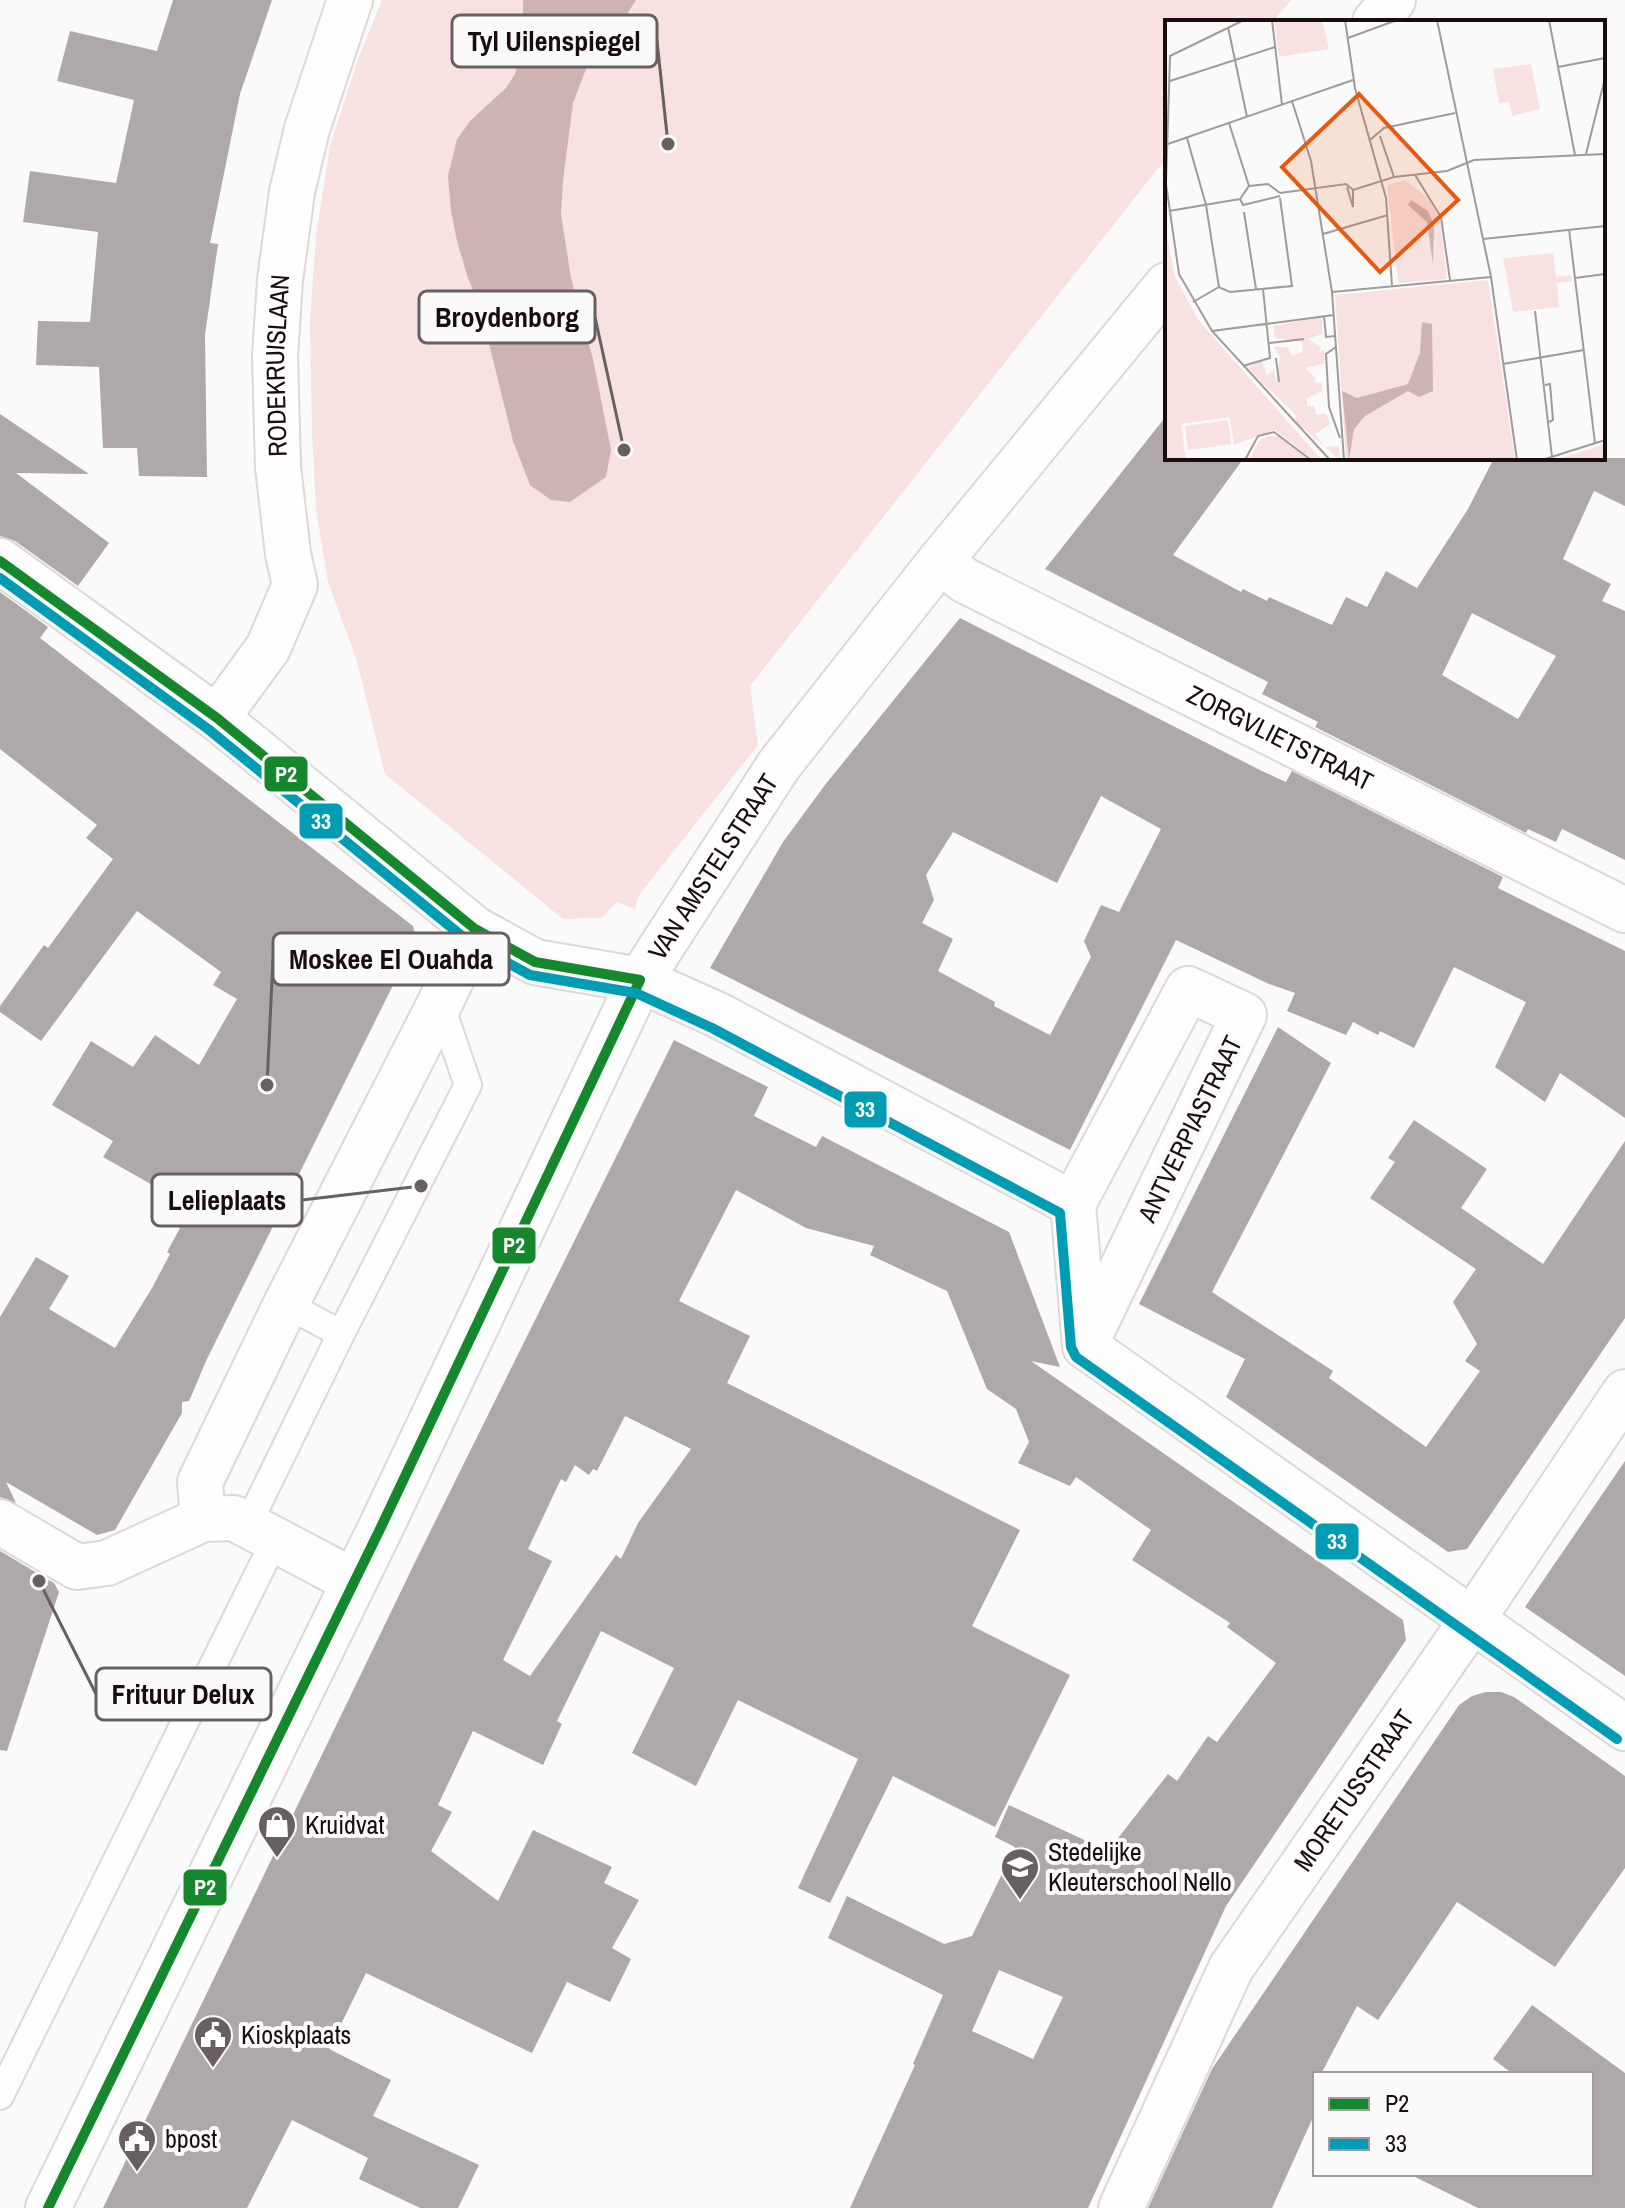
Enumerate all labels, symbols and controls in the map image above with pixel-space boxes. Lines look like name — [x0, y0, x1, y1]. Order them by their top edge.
callout: Tyl Uilenspiegel — [452, 15, 657, 67]
inset map — [1165, 20, 1605, 460]
text: Tyl Uilenspiegel — [467, 22, 641, 60]
street label: RODEKRUISLAAN — [257, 273, 297, 457]
callout: Broydenborg — [419, 291, 595, 343]
text: Broydenborg — [435, 298, 579, 336]
street label: ZORGVLIETSTRAAT — [1182, 676, 1379, 799]
line badge: P2 — [263, 755, 309, 793]
text: P2 — [275, 759, 297, 789]
street label: VAN AMSTELSTRAAT — [640, 767, 786, 966]
line badge: 33 — [298, 802, 344, 840]
text: 33 — [311, 806, 331, 836]
callout: Moskee El Ouahda — [273, 933, 509, 985]
text: Moskee El Ouahda — [289, 940, 493, 978]
street label: ANTVERPIASTRAAT — [1129, 1030, 1250, 1229]
line badge: 33 — [843, 1090, 888, 1129]
text: 33 — [855, 1094, 875, 1124]
callout: Lelieplaats — [152, 1174, 302, 1226]
text: Lelieplaats — [168, 1181, 286, 1219]
line badge: P2 — [491, 1226, 537, 1265]
text: P2 — [503, 1230, 525, 1260]
line badge: 33 — [1314, 1522, 1360, 1561]
text: 33 — [1327, 1526, 1347, 1556]
callout: Frituur Delux — [96, 1668, 271, 1720]
text: Frituur Delux — [112, 1675, 255, 1713]
street label: MORETUSSTRAAT — [1285, 1702, 1422, 1878]
shop icon: Kruidvat — [256, 1804, 298, 1859]
place label: Kruidvat — [305, 1807, 384, 1842]
place label: Stedelijke Kleuterschool Nello — [1048, 1834, 1232, 1899]
school or university icon: Stedelijke Kleuterschool Nello — [999, 1846, 1041, 1901]
line badge: P2 — [182, 1868, 228, 1907]
text: P2 — [194, 1872, 216, 1902]
public building icon: Kioskplaats — [192, 2014, 234, 2069]
place label: Kioskplaats — [241, 2017, 351, 2052]
legend — [1313, 2072, 1593, 2176]
text: P2 — [1385, 2087, 1409, 2119]
public building icon: bpost — [116, 2118, 158, 2173]
place label: bpost — [165, 2121, 217, 2156]
text: 33 — [1385, 2127, 1407, 2159]

